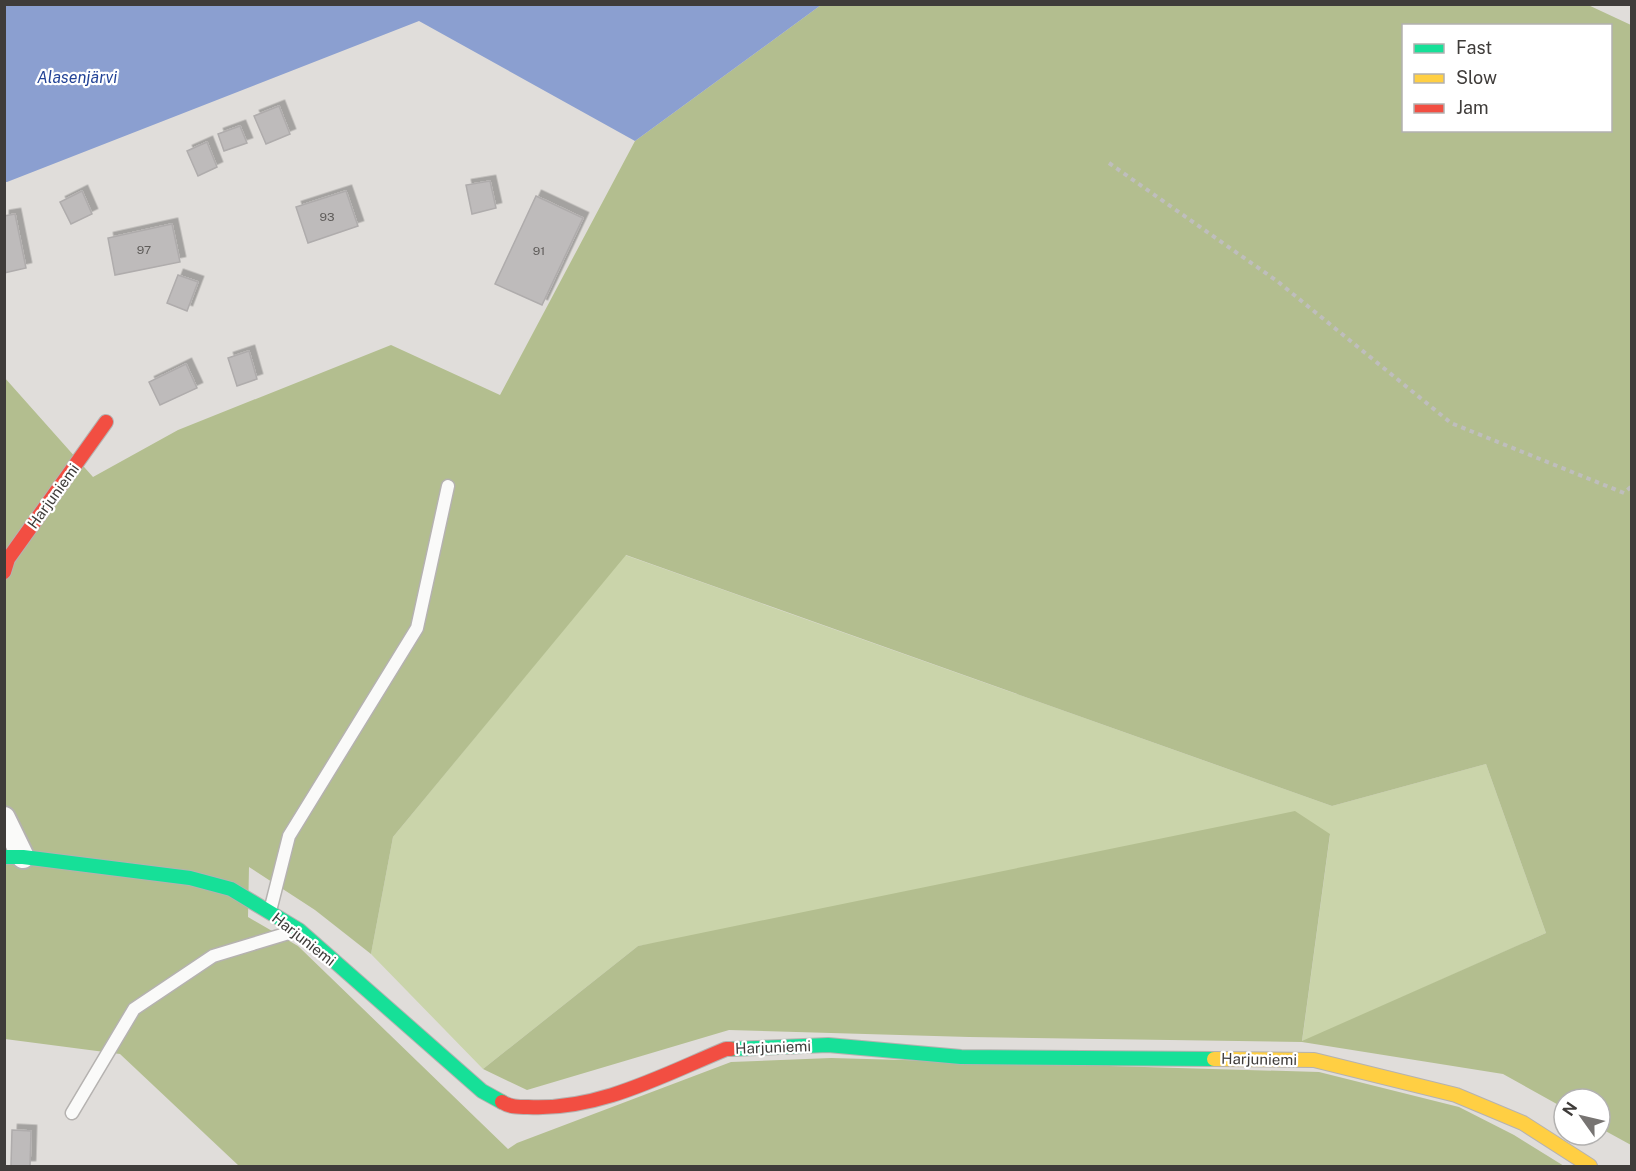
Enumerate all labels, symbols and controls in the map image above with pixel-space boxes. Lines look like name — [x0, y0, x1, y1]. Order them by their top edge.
legend — [1402, 24, 1612, 132]
text: Fast — [1456, 37, 1492, 58]
text: Slow — [1456, 67, 1497, 88]
water label: Alasenjärvi — [37, 68, 117, 87]
text: Jam — [1456, 97, 1489, 118]
house number: 93 — [320, 210, 334, 224]
house number: 97 — [137, 243, 151, 257]
house number: 91 — [533, 244, 545, 258]
street label: Harjuniemi — [24, 460, 82, 532]
street label: Harjuniemi — [269, 909, 339, 969]
street label: Harjuniemi — [735, 1037, 811, 1057]
street label: Harjuniemi — [1221, 1050, 1297, 1068]
north arrow — [1552, 1087, 1612, 1147]
text: N — [1559, 1098, 1581, 1119]

